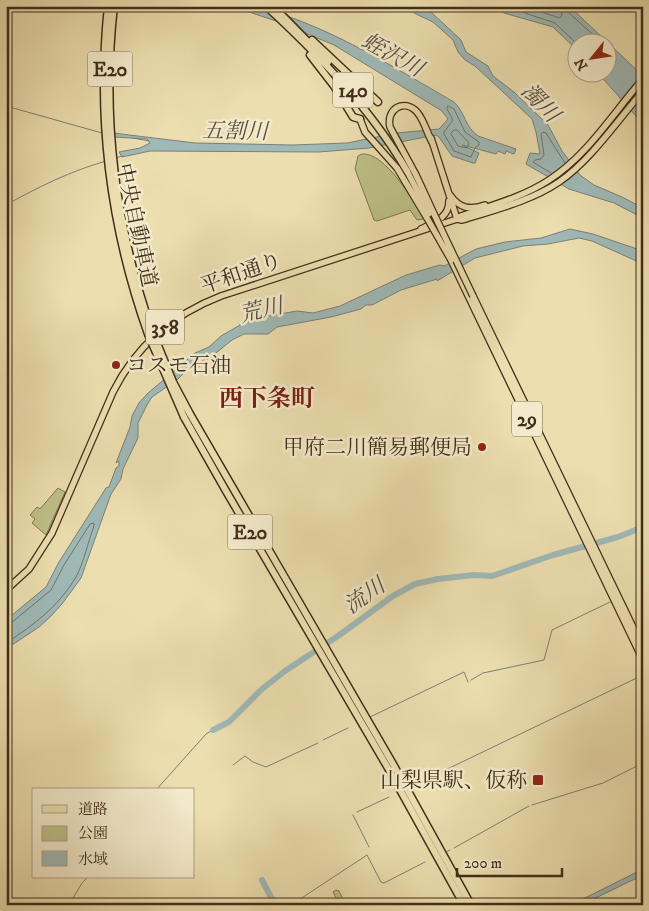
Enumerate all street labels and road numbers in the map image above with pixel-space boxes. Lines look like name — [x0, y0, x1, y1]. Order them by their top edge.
road number: E20 — [88, 52, 132, 86]
road number: 140 — [333, 72, 373, 108]
street label: 中央自動車道 — [110, 161, 162, 290]
street label: 平和通り — [197, 248, 285, 300]
road number: 358 — [146, 310, 184, 344]
road number: 29 — [512, 402, 542, 436]
road number: E20 — [228, 514, 272, 550]

